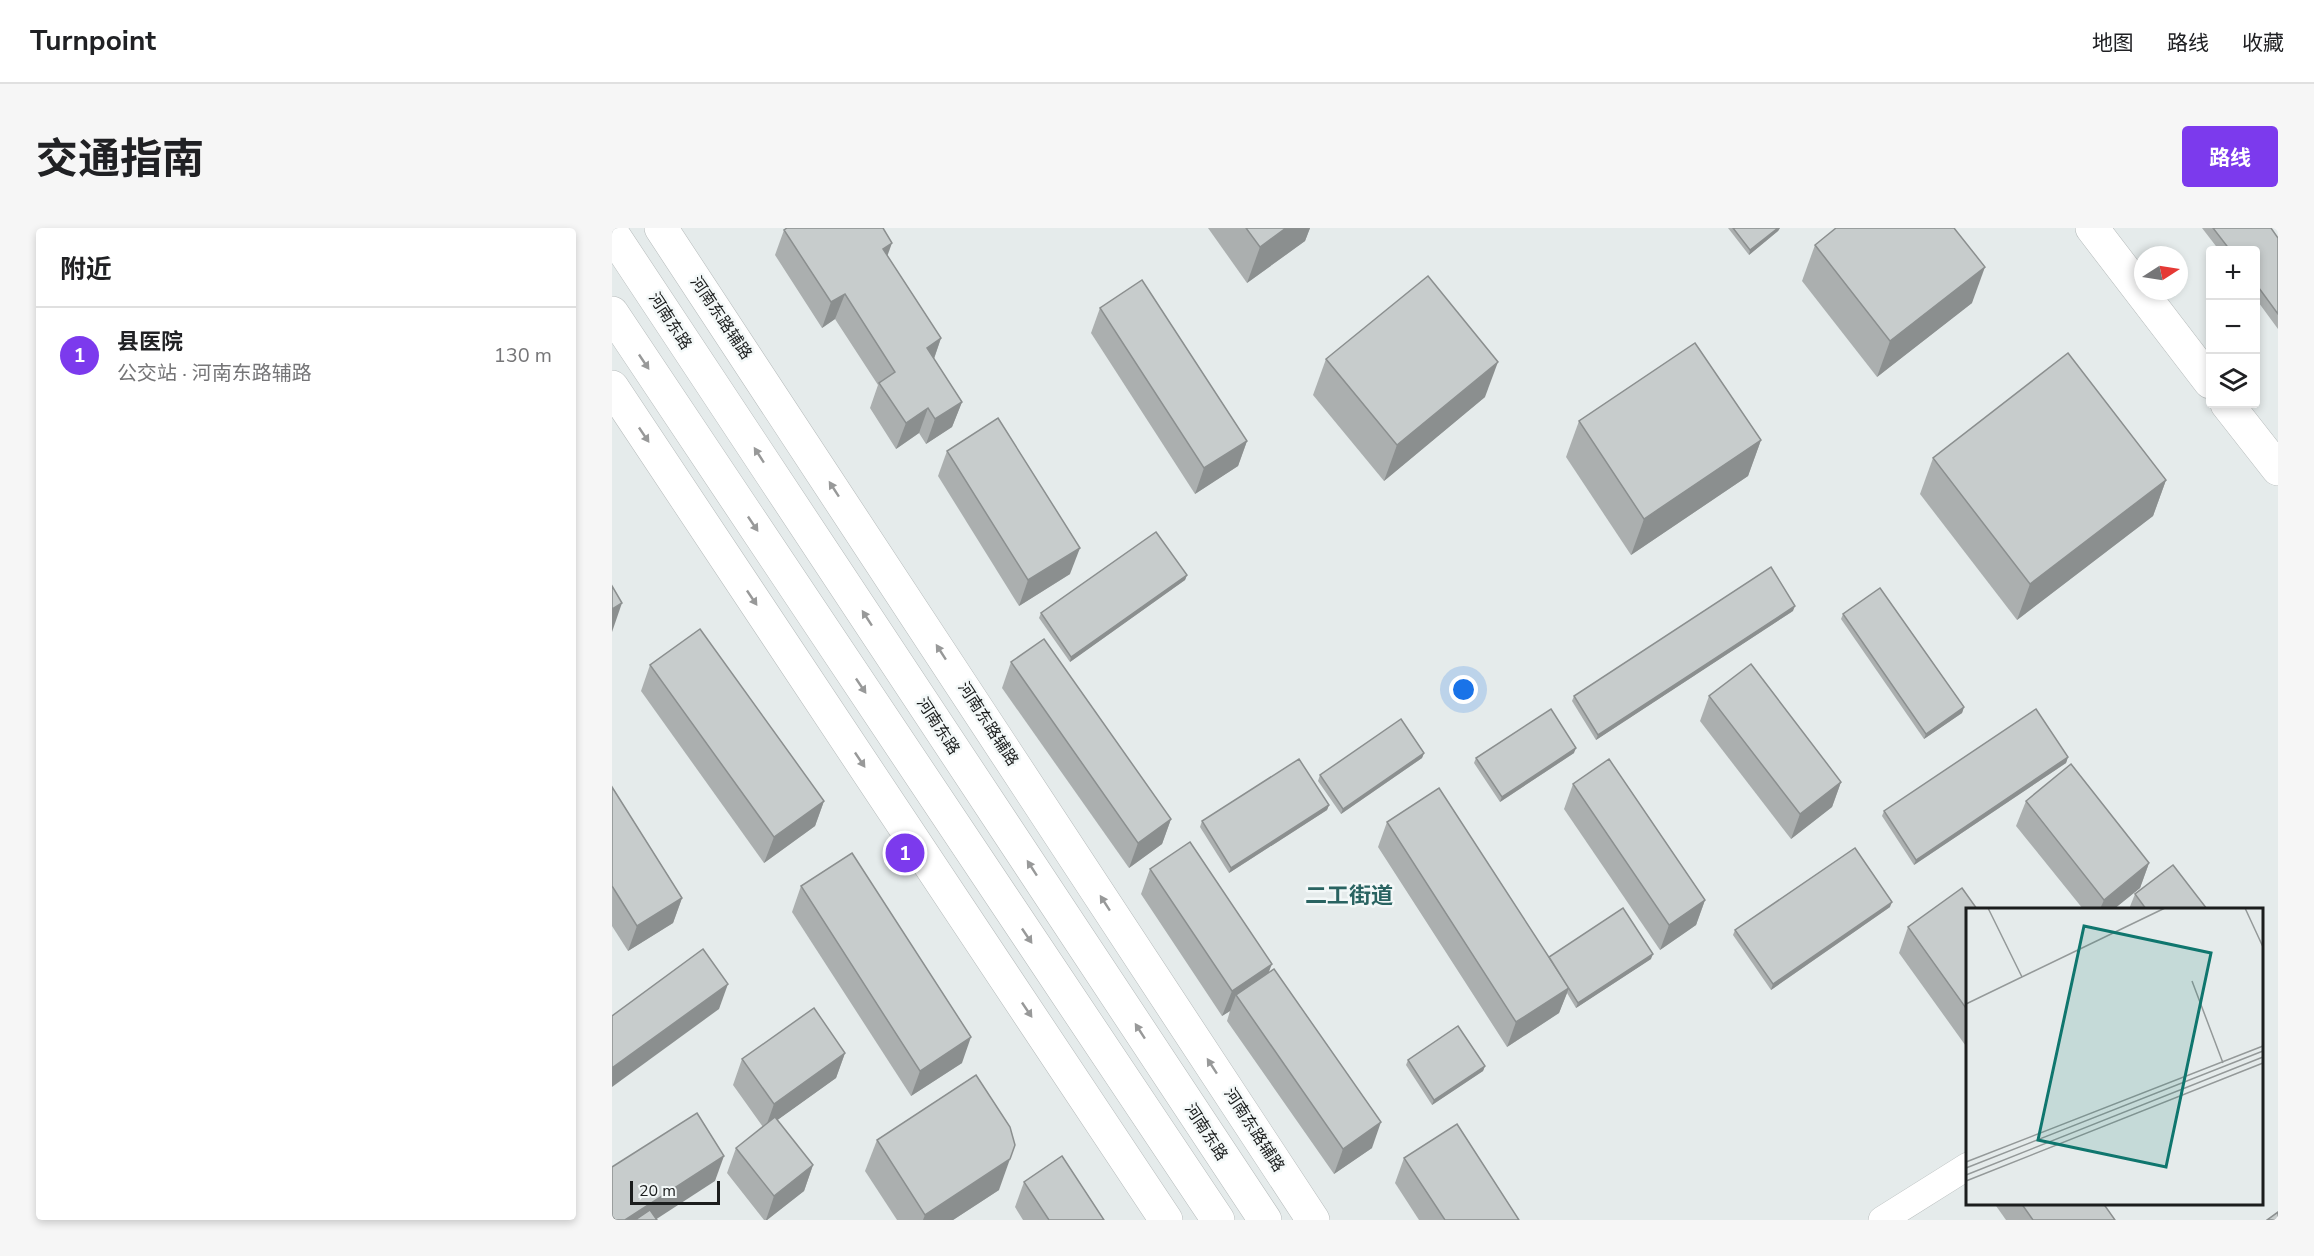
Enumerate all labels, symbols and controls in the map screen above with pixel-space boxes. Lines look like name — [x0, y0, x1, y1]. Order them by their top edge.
text: Turnpoint — [30, 22, 156, 60]
text: 地图 — [2092, 29, 2134, 57]
text: 路线 — [2167, 29, 2209, 57]
text: 收藏 — [2242, 29, 2284, 57]
button: 路线 — [2182, 126, 2278, 187]
text: 交通指南 — [36, 131, 204, 188]
north arrow — [2134, 246, 2188, 300]
map controls — [2206, 246, 2260, 408]
button: + — [2206, 246, 2260, 300]
text: 附近 — [60, 252, 112, 287]
street label: 河南东路辅路 — [685, 272, 757, 364]
street label: 河南东路 — [643, 288, 697, 354]
button: − — [2206, 300, 2260, 354]
text: 县医院 — [117, 327, 183, 357]
text: 1 — [74, 342, 86, 369]
text: 130 m — [494, 342, 552, 369]
one-way arrow — [639, 353, 650, 370]
button: layers — [2206, 354, 2260, 408]
text: 公交站 · 河南东路辅路 — [117, 360, 312, 387]
one-way arrow — [639, 427, 650, 444]
one-way arrow — [753, 448, 765, 464]
one-way arrow — [828, 481, 840, 497]
one-way arrow — [747, 516, 758, 532]
one-way arrow — [747, 589, 758, 606]
one-way arrow — [861, 610, 872, 626]
one-way arrow — [935, 644, 947, 660]
your location — [1449, 675, 1478, 704]
one-way arrow — [855, 678, 866, 694]
street label: 河南东路辅路 — [953, 678, 1023, 770]
street label: 河南东路 — [911, 693, 965, 759]
one-way arrow — [855, 752, 866, 768]
pin: 1 — [886, 830, 924, 876]
one-way arrow — [1026, 861, 1038, 877]
district label: 二工街道 — [1305, 881, 1393, 911]
one-way arrow — [1100, 894, 1111, 911]
inset map — [1966, 908, 2263, 1205]
one-way arrow — [1022, 927, 1033, 944]
one-way arrow — [1021, 1002, 1032, 1018]
one-way arrow — [1134, 1023, 1145, 1039]
one-way arrow — [1206, 1058, 1218, 1074]
street label: 河南东路辅路 — [1219, 1084, 1289, 1176]
street label: 河南东路 — [1179, 1099, 1233, 1165]
scale bar — [630, 1178, 720, 1206]
text: 20 m — [639, 1180, 676, 1202]

